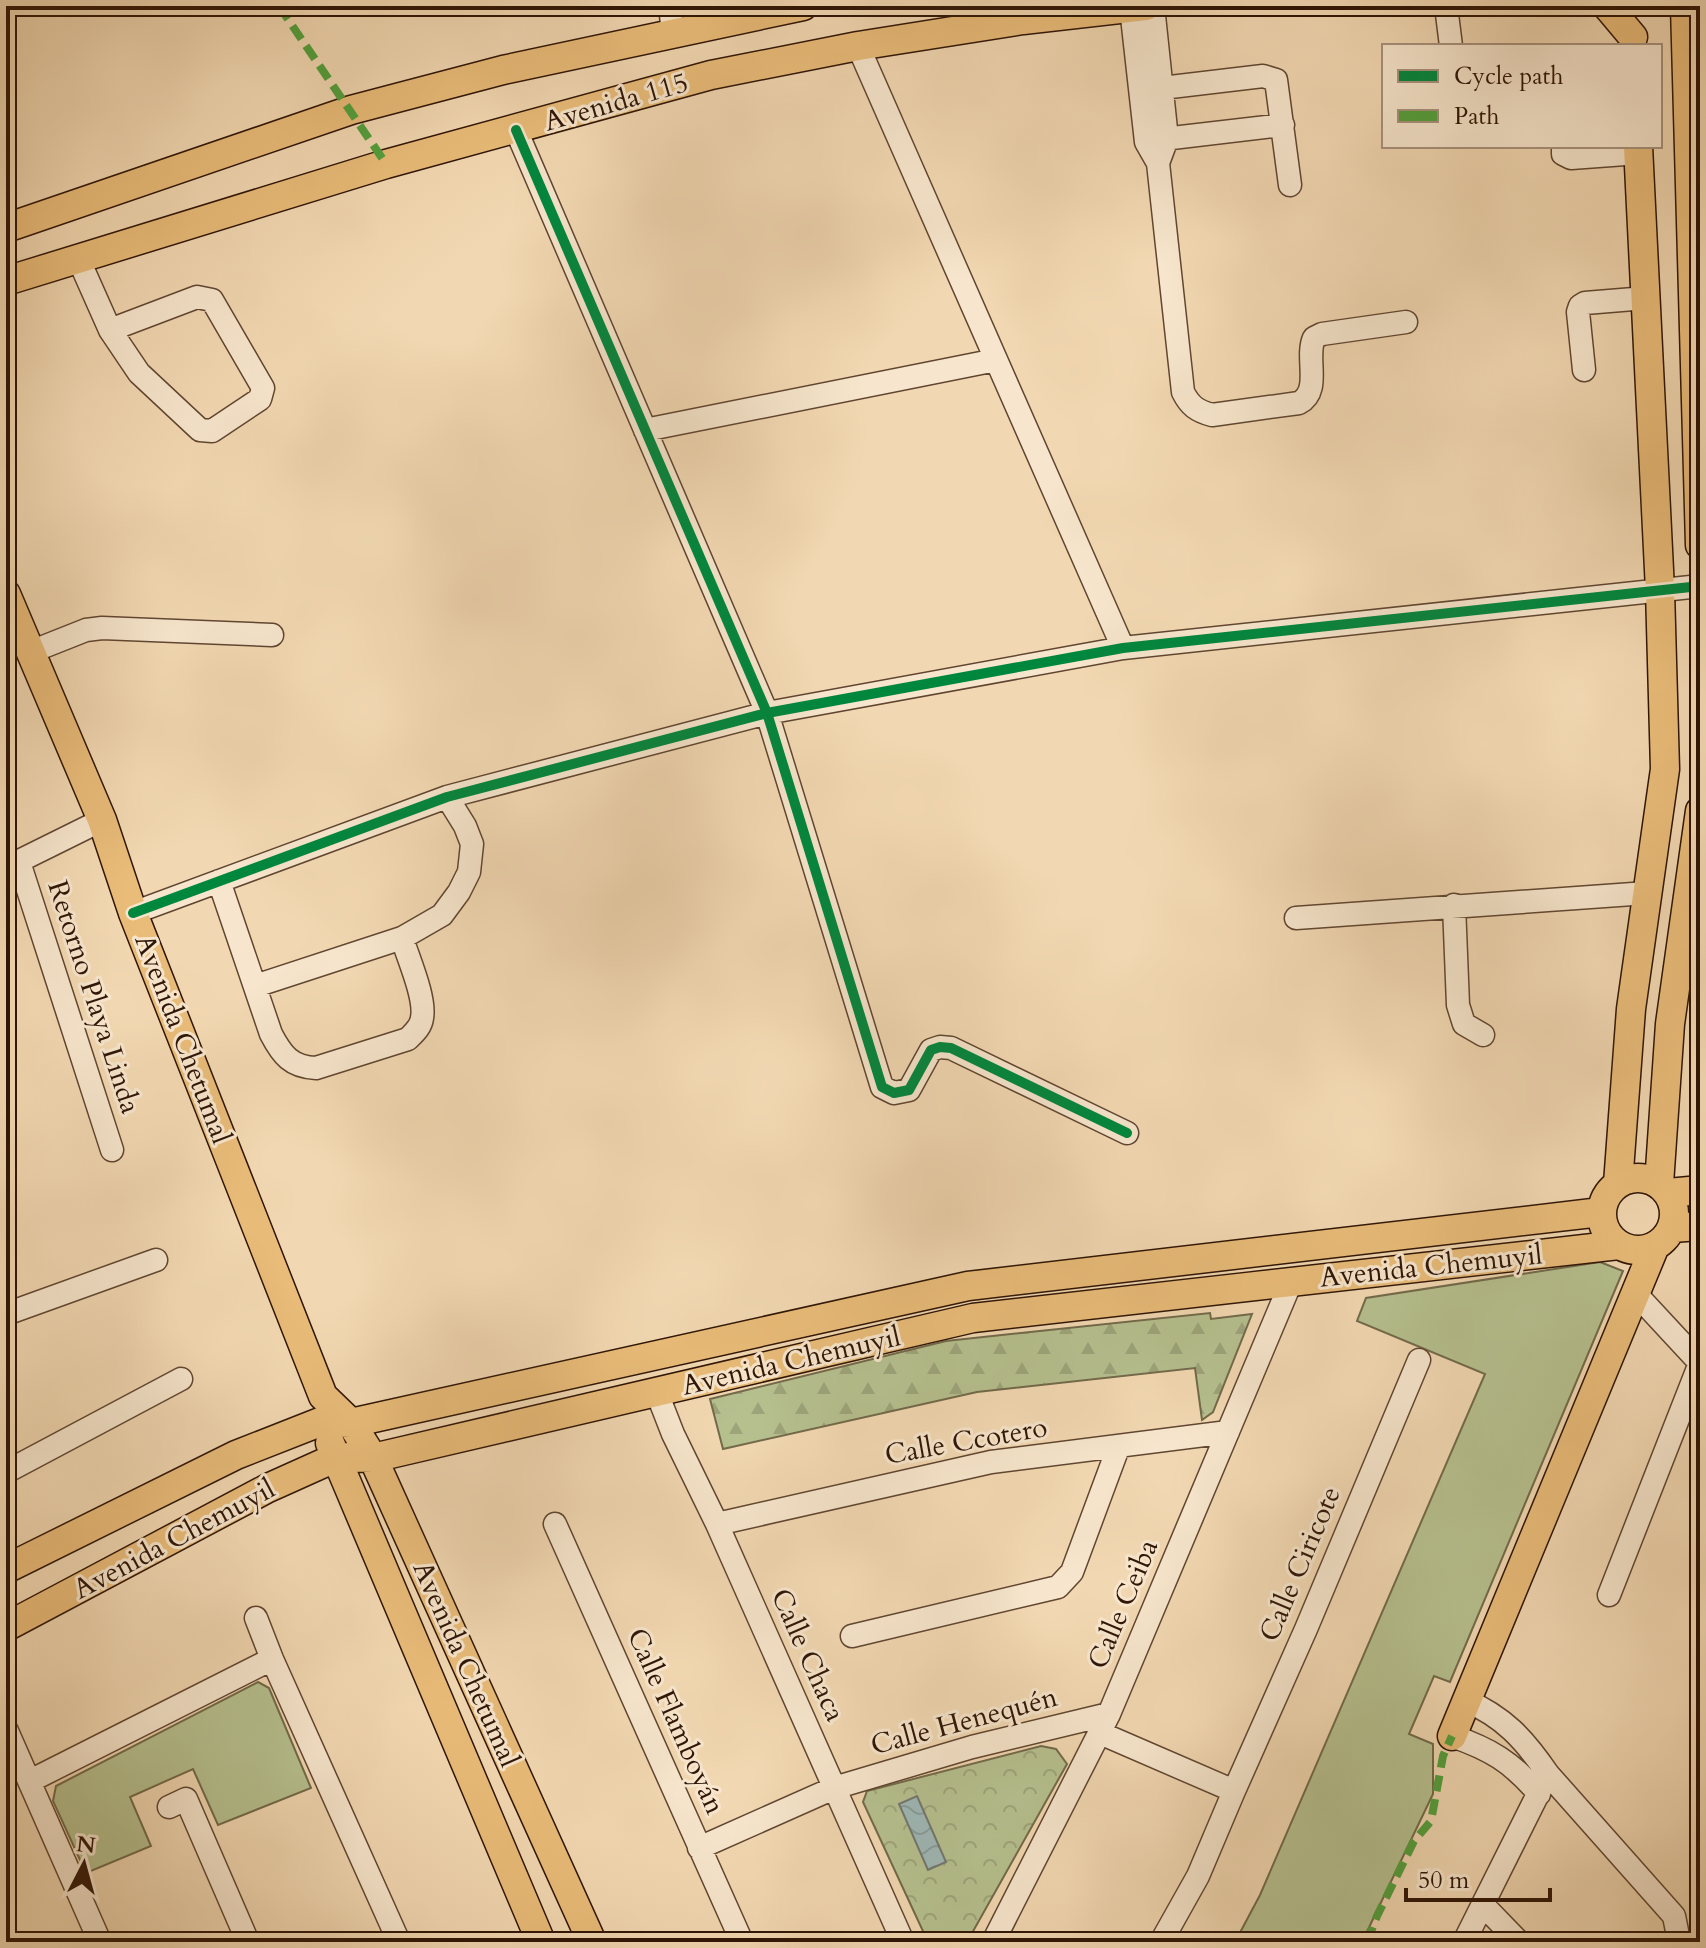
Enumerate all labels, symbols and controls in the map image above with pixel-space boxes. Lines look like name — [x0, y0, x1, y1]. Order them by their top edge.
legend — [1382, 44, 1662, 148]
text: Cycle path — [1454, 60, 1563, 93]
street label: Avenida 115 — [540, 63, 692, 141]
text: Path — [1454, 100, 1499, 133]
street label: Retorno Playa Linda — [38, 876, 150, 1118]
street label: Avenida Chetumal — [126, 929, 240, 1149]
street label: Avenida Chemuyil — [1318, 1235, 1544, 1297]
street label: Avenida Chemuyil — [678, 1317, 904, 1405]
street label: Calle Ccotero — [882, 1408, 1050, 1474]
street label: Avenida Chemuyil — [66, 1470, 282, 1608]
street label: Calle Ciricote — [1250, 1481, 1350, 1647]
street label: Calle Ceiba — [1079, 1533, 1167, 1675]
street label: Avenida Chetumal — [404, 1555, 528, 1773]
street label: Calle Chaca — [762, 1583, 854, 1727]
street label: Calle Flamboyán — [618, 1622, 734, 1820]
street label: Calle Henequén — [866, 1678, 1062, 1764]
north arrow — [44, 1824, 124, 1904]
text: N — [75, 1829, 97, 1861]
scale bar — [1406, 1852, 1550, 1902]
text: 50 m — [1418, 1864, 1470, 1897]

